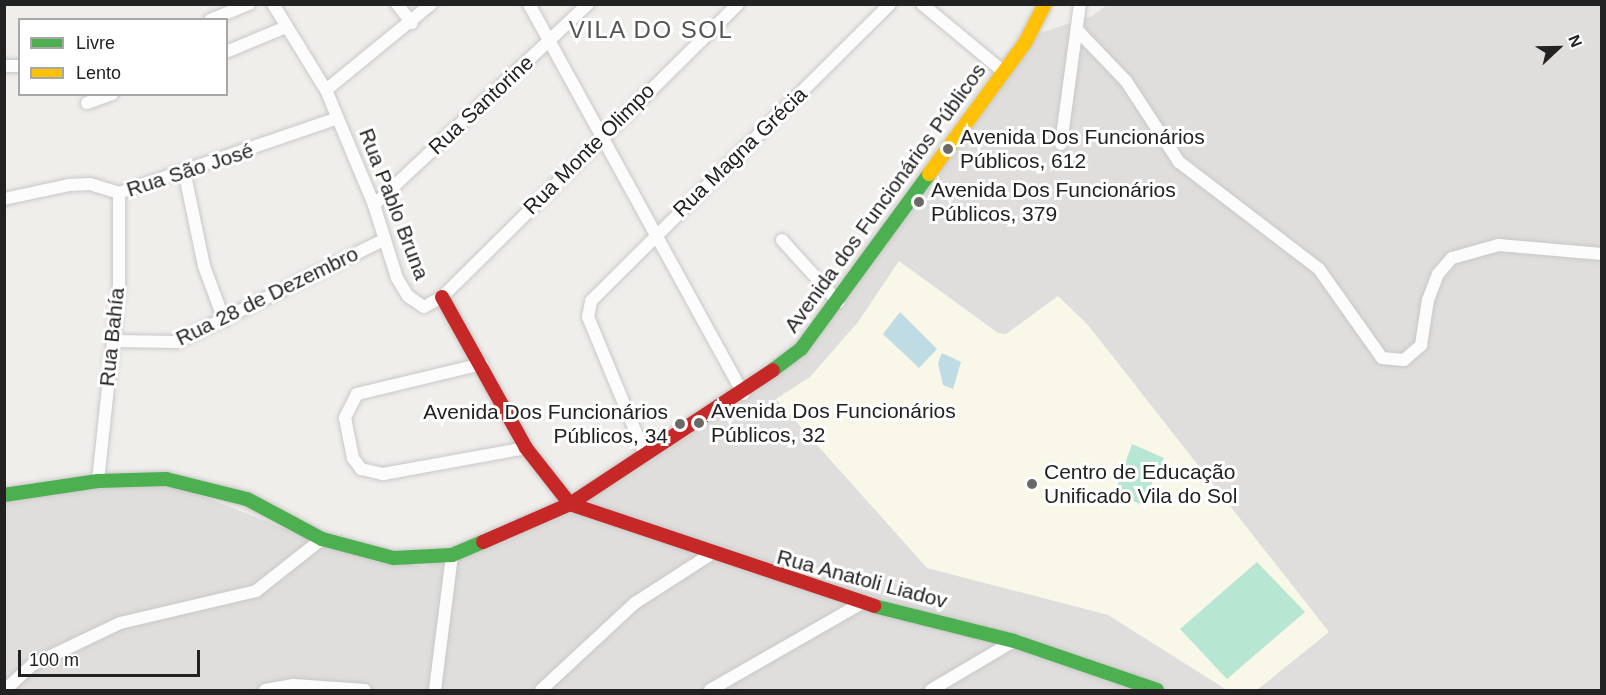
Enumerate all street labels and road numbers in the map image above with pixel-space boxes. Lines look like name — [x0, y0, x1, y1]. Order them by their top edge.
street label: Rua Santorine — [423, 50, 539, 160]
street label: Avenida dos Funcionários Públicos — [779, 59, 991, 337]
street label: Rua Monte Olimpo — [518, 78, 660, 220]
street label: Rua Magna Grécia — [668, 82, 812, 222]
street label: Rua Pablo Bruna — [354, 125, 434, 283]
street label: Rua São José — [123, 138, 257, 202]
street label: Rua 28 de Dezembro — [172, 241, 362, 351]
street label: Rua Bahía — [94, 286, 130, 388]
street label: Rua Anatoli Liadov — [774, 544, 950, 614]

